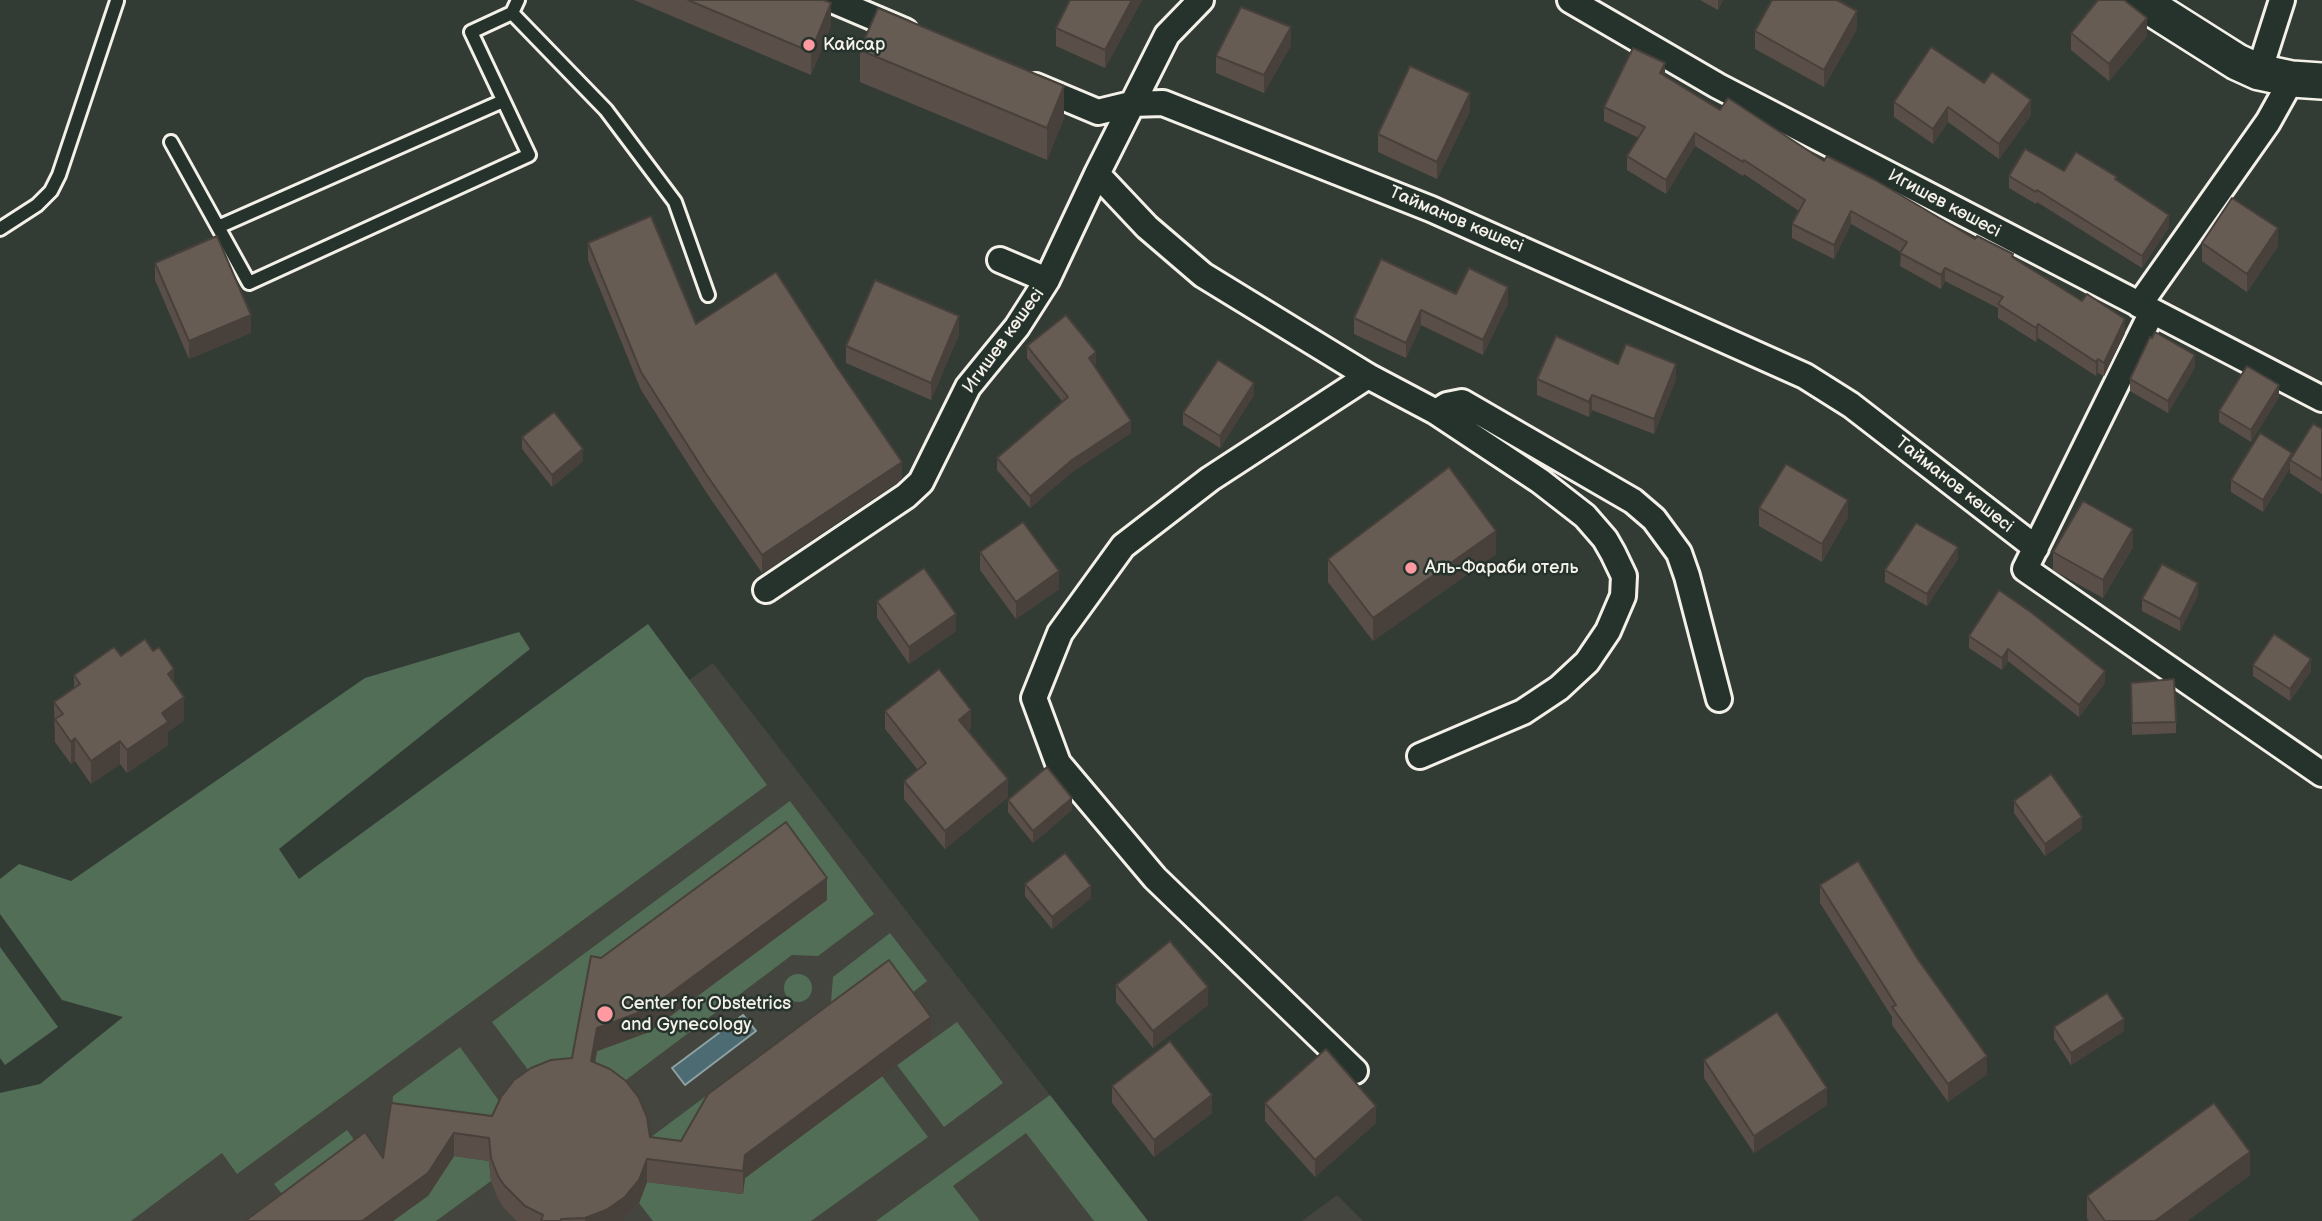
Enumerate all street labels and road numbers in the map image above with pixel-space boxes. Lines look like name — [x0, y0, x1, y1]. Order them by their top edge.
street label: Игишев көшесі — [1884, 165, 2004, 243]
street label: Тайманов көшесі — [1385, 182, 1527, 258]
street label: Игишев көшесі — [959, 284, 1049, 398]
street label: Тайманов көшесі — [1891, 432, 2017, 538]

